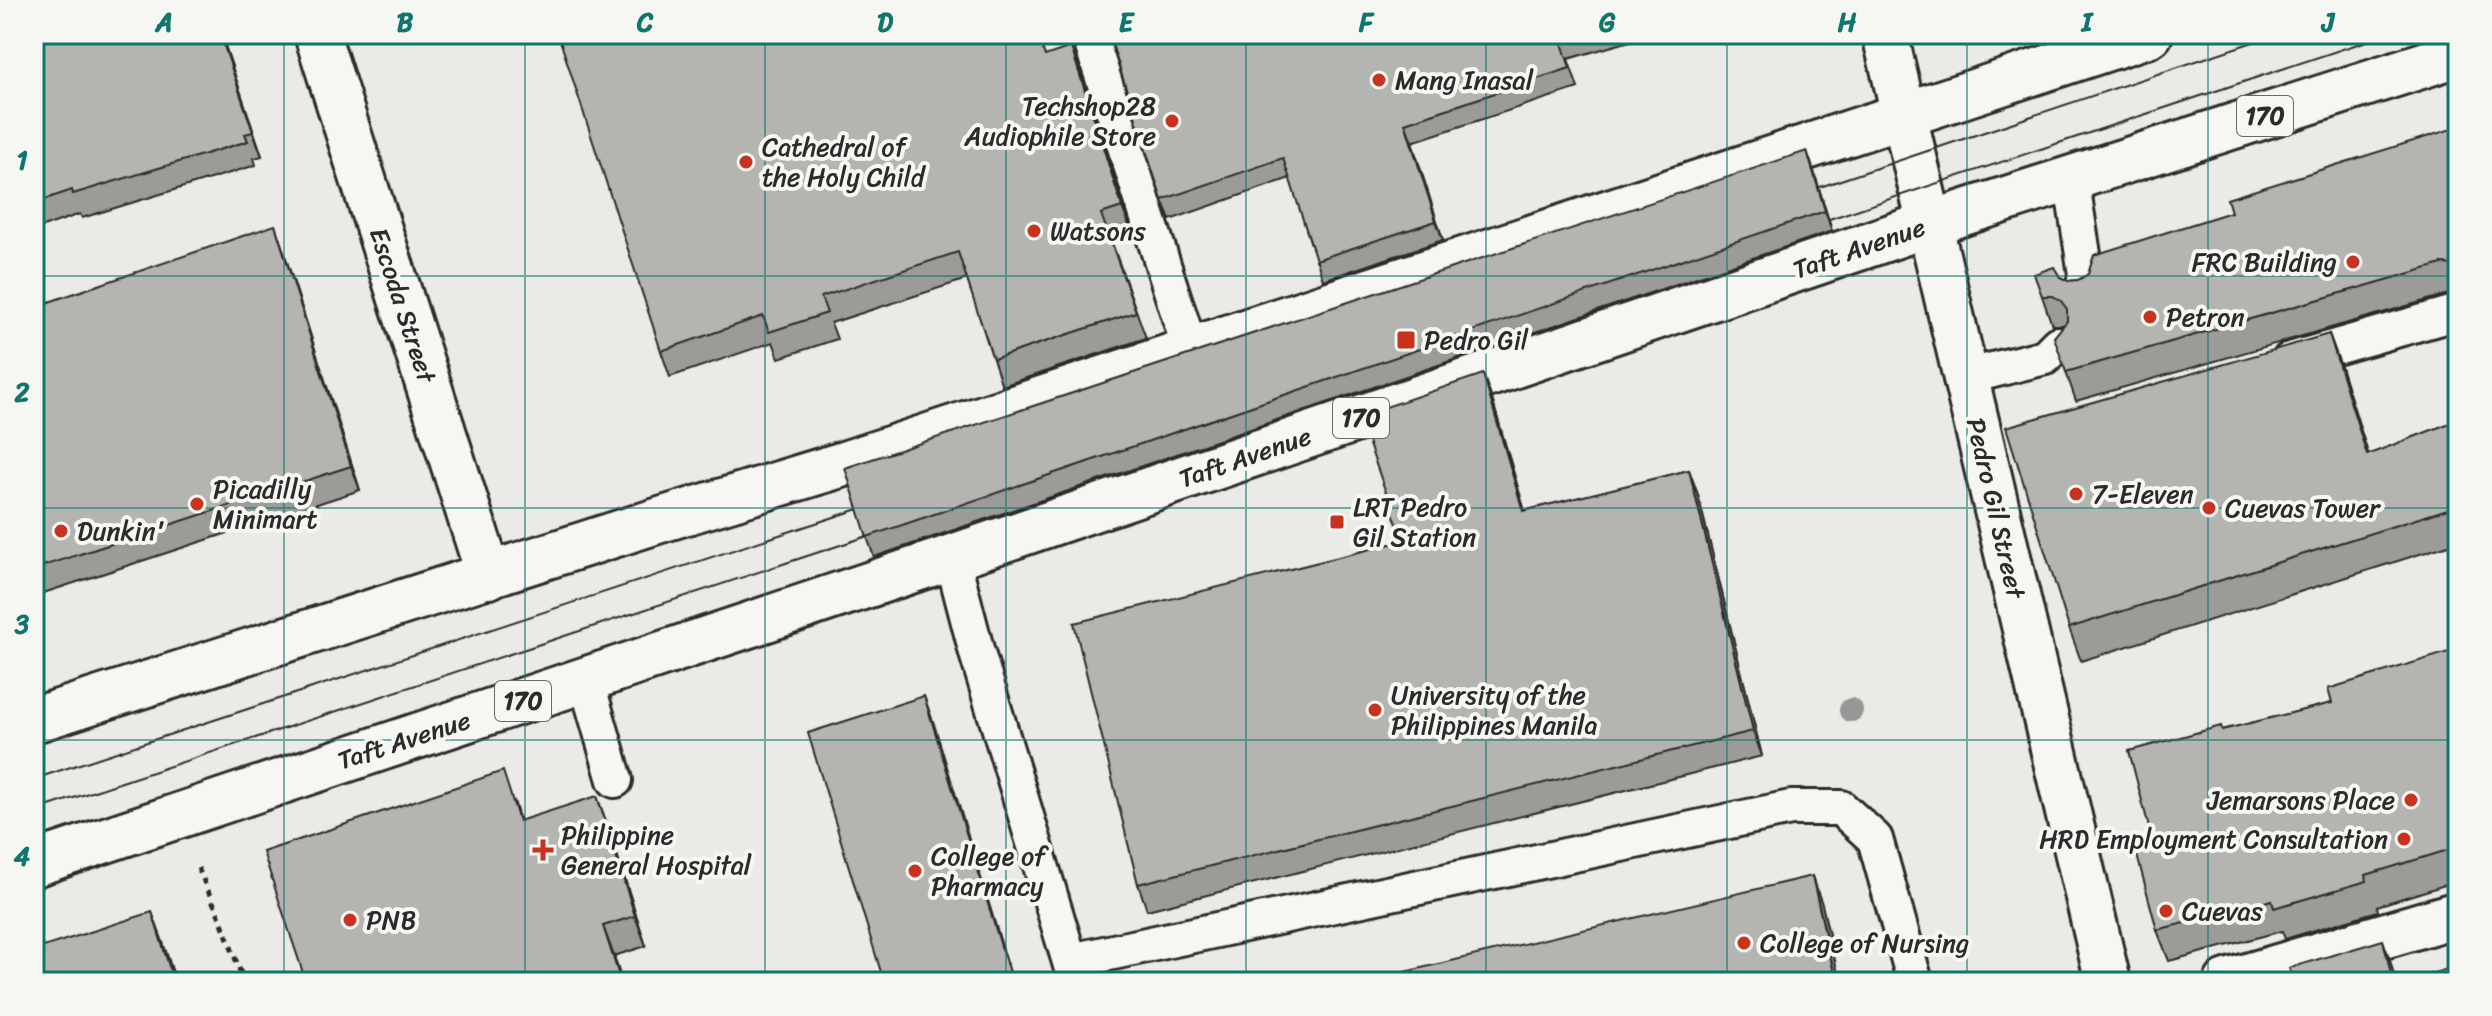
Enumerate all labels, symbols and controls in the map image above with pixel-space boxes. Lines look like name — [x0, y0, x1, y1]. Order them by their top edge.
text: A — [154, 0, 173, 45]
text: B — [397, 0, 414, 45]
text: C — [636, 0, 654, 45]
text: D — [877, 0, 893, 45]
text: E — [1119, 0, 1136, 45]
text: F — [1358, 0, 1375, 45]
text: G — [1599, 0, 1616, 45]
text: H — [1838, 0, 1857, 45]
text: I — [2080, 0, 2095, 45]
text: J — [2320, 0, 2336, 45]
place label: Mang Inasal — [1395, 57, 1534, 103]
marker: Mang Inasal — [1370, 71, 1388, 89]
place label: Techshop28 Audiophile Store — [964, 83, 1156, 159]
road number: 170 — [2237, 96, 2293, 136]
marker: Techshop28 Audiophile Store — [1163, 112, 1181, 130]
place label: Cathedral of the Holy Child — [762, 124, 927, 200]
text: 1 — [16, 137, 28, 183]
marker: Cathedral of the Holy Child — [737, 153, 755, 171]
street label: Taft Avenue — [1786, 204, 1932, 292]
place label: Watsons — [1050, 208, 1147, 254]
street label: Escoda Street — [356, 221, 450, 390]
marker: Watsons — [1025, 222, 1043, 240]
place label: FRC Building — [2192, 239, 2337, 285]
marker: FRC Building — [2344, 253, 2362, 271]
place label: Petron — [2166, 294, 2245, 340]
marker: Petron — [2141, 308, 2159, 326]
place label: Pedro Gil — [1424, 317, 1529, 363]
marker: Pedro Gil — [1395, 329, 1417, 351]
text: 2 — [13, 369, 30, 415]
road number: 170 — [1333, 398, 1389, 438]
street label: Taft Avenue — [1172, 413, 1318, 501]
street label: Pedro Gil Street — [1953, 413, 2039, 604]
place label: Picadilly Minimart — [213, 466, 318, 542]
place label: 7-Eleven — [2092, 471, 2194, 517]
place label: LRT Pedro Gil Station — [1353, 484, 1476, 560]
marker: 7-Eleven — [2067, 485, 2085, 503]
place label: Cuevas Tower — [2225, 485, 2381, 531]
marker: Picadilly Minimart — [188, 495, 206, 513]
marker: Cuevas Tower — [2200, 499, 2218, 517]
place label: Dunkin' — [77, 508, 165, 554]
marker: LRT Pedro Gil Station — [1328, 513, 1346, 531]
marker: Dunkin' — [52, 522, 70, 540]
text: 3 — [14, 601, 30, 647]
place label: University of the Philippines Manila — [1391, 672, 1598, 748]
road number: 170 — [495, 681, 551, 721]
street label: Taft Avenue — [331, 697, 477, 783]
marker: University of the Philippines Manila — [1366, 701, 1384, 719]
place label: Jemarsons Place — [2206, 777, 2395, 823]
marker: Jemarsons Place — [2402, 791, 2420, 809]
place label: Philippine General Hospital — [561, 812, 752, 888]
place label: HRD Employment Consultation — [2039, 816, 2388, 862]
marker: HRD Employment Consultation — [2395, 830, 2413, 848]
text: 4 — [14, 833, 30, 879]
place label: College of Pharmacy — [931, 833, 1049, 909]
marker: Philippine General Hospital — [532, 839, 554, 861]
marker: College of Pharmacy — [906, 862, 924, 880]
place label: Cuevas — [2182, 888, 2263, 934]
place label: PNB — [366, 897, 417, 943]
marker: Cuevas — [2157, 902, 2175, 920]
marker: PNB — [341, 911, 359, 929]
place label: College of Nursing — [1760, 920, 1969, 966]
marker: College of Nursing — [1735, 934, 1753, 952]

